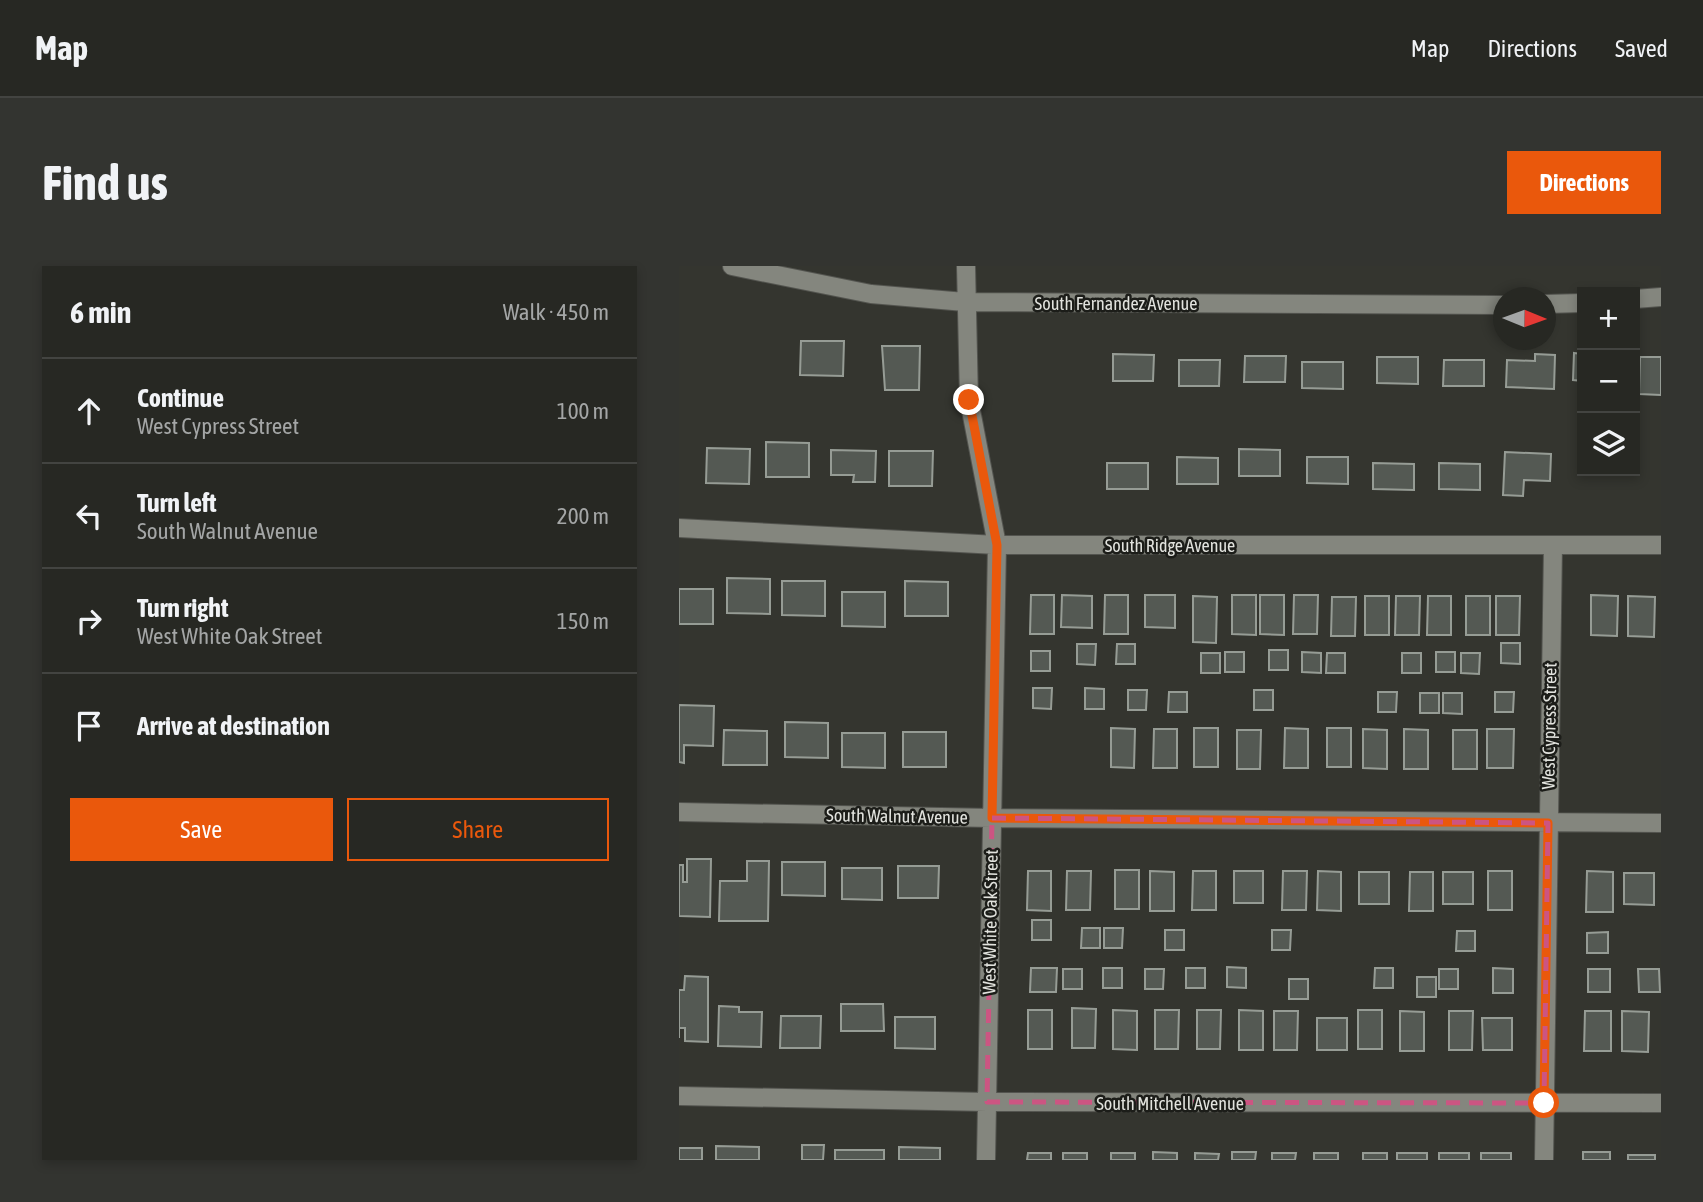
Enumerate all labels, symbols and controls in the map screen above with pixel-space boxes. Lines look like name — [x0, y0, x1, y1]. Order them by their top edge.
text: Map — [35, 29, 88, 67]
text: Map — [1411, 35, 1449, 62]
text: Directions — [1487, 35, 1577, 62]
text: Saved — [1615, 35, 1668, 62]
button: Directions — [1507, 151, 1661, 214]
text: Find us — [42, 154, 168, 210]
north arrow — [1493, 287, 1556, 350]
map controls — [1577, 287, 1640, 476]
button: + — [1577, 287, 1640, 350]
street label: South Fernandez Avenue — [1035, 293, 1197, 314]
text: 6 min — [70, 295, 131, 329]
text: Walk · 450 m — [503, 299, 609, 325]
button: − — [1577, 350, 1640, 413]
text: Continue — [137, 383, 224, 413]
route end — [953, 384, 984, 415]
icon: ahead — [70, 392, 108, 430]
text: 100 m — [557, 398, 609, 424]
text: West Cypress Street — [137, 413, 299, 439]
button: layers — [1577, 413, 1640, 476]
text: Turn left — [137, 488, 217, 518]
icon: left — [70, 497, 108, 535]
text: 200 m — [557, 503, 609, 529]
text: South Walnut Avenue — [137, 518, 318, 544]
street label: South Ridge Avenue — [1105, 535, 1235, 556]
text: Turn right — [137, 593, 228, 623]
icon: right — [70, 602, 108, 640]
text: 150 m — [557, 608, 609, 634]
text: West White Oak Street — [137, 623, 322, 649]
street label: West Cypress Street — [1537, 662, 1561, 790]
icon: arrive — [70, 707, 108, 745]
text: Arrive at destination — [137, 711, 330, 741]
button: Save — [70, 798, 333, 861]
button: Share — [347, 798, 609, 861]
street label: South Walnut Avenue — [826, 804, 968, 828]
street label: West White Oak Street — [978, 849, 1002, 995]
route start — [1528, 1087, 1559, 1118]
street label: South Mitchell Avenue — [1096, 1093, 1244, 1114]

